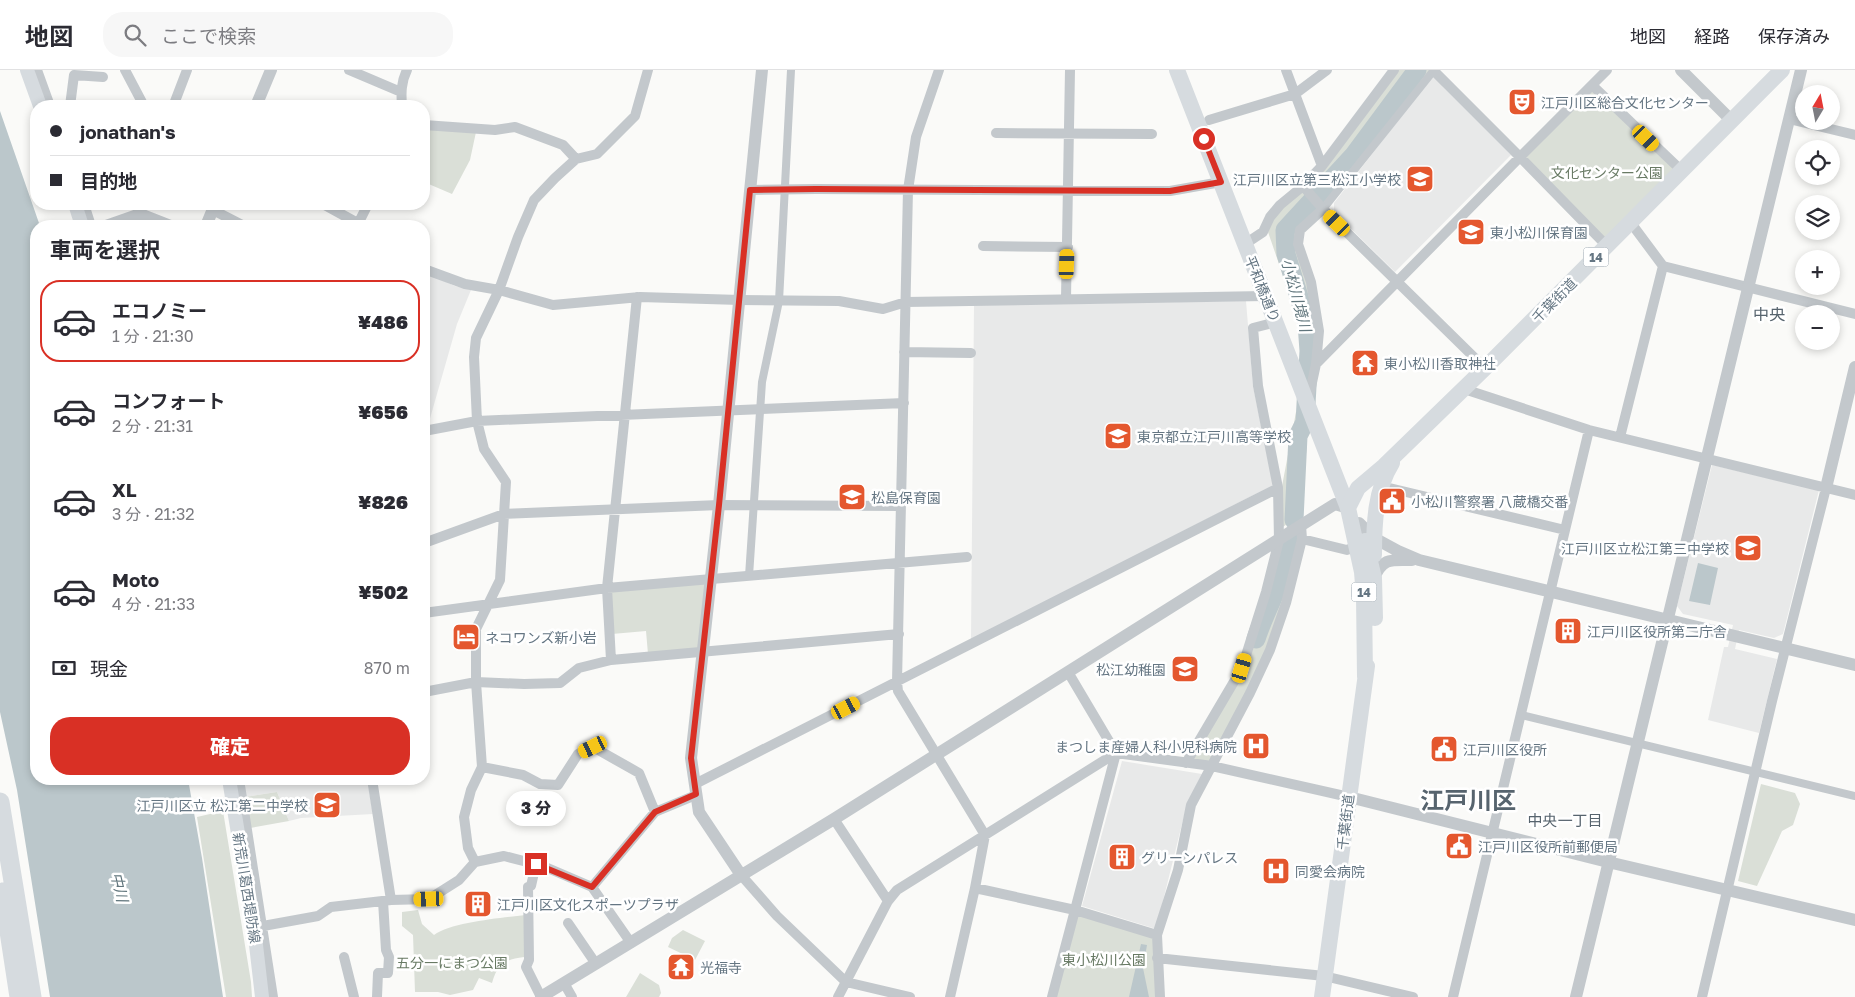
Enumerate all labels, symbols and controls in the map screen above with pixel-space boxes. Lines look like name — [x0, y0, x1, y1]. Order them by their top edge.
search box — [103, 12, 453, 57]
text: 地図 — [25, 21, 73, 50]
icon: search — [121, 21, 149, 49]
text: ここで検索 — [161, 24, 256, 47]
text: 地図 — [1630, 25, 1666, 47]
text: 経路 — [1694, 25, 1730, 47]
text: 保存済み — [1758, 25, 1830, 47]
north arrow — [1795, 85, 1840, 130]
map controls — [1795, 85, 1840, 350]
theatre icon: 江戸川区総合文化センター — [1507, 87, 1537, 117]
place label: 江戸川区総合文化センター — [1541, 94, 1709, 111]
text: jonathan's — [80, 120, 176, 143]
car — [1630, 122, 1662, 154]
route start — [1193, 128, 1215, 150]
button: locate — [1795, 140, 1840, 185]
school or university icon: 江戸川区立第三松江小学校 — [1405, 164, 1435, 194]
park label: 文化センター公園 — [1551, 164, 1663, 181]
text: 目的地 — [80, 169, 137, 192]
place label: 江戸川区立第三松江小学校 — [1233, 171, 1401, 188]
button: layers — [1795, 195, 1840, 240]
car — [1321, 207, 1353, 239]
school or university icon: 東小松川保育園 — [1456, 217, 1486, 247]
place label: 東小松川保育園 — [1490, 224, 1588, 241]
text: 車両を選択 — [50, 236, 160, 263]
road number: 14 — [1584, 248, 1608, 266]
car — [1058, 249, 1075, 279]
button: + — [1795, 250, 1840, 295]
street label: 平和橋通り — [1242, 253, 1284, 325]
water label: 小松川境川 — [1279, 256, 1316, 335]
street label: 千葉街道 — [1528, 274, 1580, 326]
icon: car — [52, 299, 97, 344]
text: エコノミー — [112, 299, 207, 322]
district label: 中央 — [1753, 304, 1785, 324]
button: − — [1795, 305, 1840, 350]
text: ¥486 — [358, 310, 408, 333]
text: 1 分 · 21:30 — [112, 326, 194, 346]
temple icon: 東小松川香取神社 — [1350, 348, 1380, 378]
place label: 東小松川香取神社 — [1384, 355, 1496, 372]
icon: car — [52, 389, 97, 434]
text: コンフォート — [112, 389, 225, 412]
text: ¥656 — [358, 400, 408, 423]
text: 2 分 · 21:31 — [112, 416, 193, 436]
school or university icon: 東京都立江戸川高等学校 — [1103, 421, 1133, 451]
place label: 東京都立江戸川高等学校 — [1137, 428, 1291, 445]
text: XL — [112, 478, 137, 501]
icon: car — [52, 479, 97, 524]
school or university icon: 松島保育園 — [837, 482, 867, 512]
public building icon: 小松川警察署 八蔵橋交番 — [1377, 486, 1407, 516]
place label: 松島保育園 — [871, 489, 941, 506]
text: ¥826 — [358, 490, 408, 513]
place label: 小松川警察署 八蔵橋交番 — [1411, 493, 1569, 510]
text: 3 分 · 21:32 — [112, 504, 195, 524]
school or university icon: 江戸川区立松江第三中学校 — [1733, 533, 1763, 563]
place label: 江戸川区立松江第三中学校 — [1561, 540, 1729, 557]
text: Moto — [112, 568, 159, 591]
icon: car — [52, 569, 97, 614]
text: ¥502 — [358, 580, 408, 603]
road number: 14 — [1352, 582, 1376, 602]
text: 4 分 · 21:33 — [112, 594, 195, 614]
building icon: 江戸川区役所第二庁舎 — [1553, 616, 1583, 646]
hotel icon: ネコワンズ新小岩 — [451, 622, 481, 652]
place label: 江戸川区役所第二庁舎 — [1587, 623, 1727, 640]
place label: ネコワンズ新小岩 — [485, 629, 596, 646]
car — [1230, 651, 1253, 685]
icon: cash — [50, 654, 78, 682]
school or university icon: 松江幼稚園 — [1170, 654, 1200, 684]
text: 現金 — [90, 657, 128, 680]
text: 870 m — [364, 658, 410, 678]
place label: 松江幼稚園 — [1096, 661, 1166, 678]
car — [829, 695, 862, 721]
button: 確定 — [50, 717, 410, 775]
hospital icon: まつしま産婦人科小児科病院 — [1241, 731, 1271, 761]
car — [576, 734, 609, 760]
public building icon: 江戸川区役所 — [1429, 734, 1459, 764]
place label: まつしま産婦人科小児科病院 — [1055, 738, 1237, 755]
place label: 江戸川区役所 — [1463, 741, 1547, 758]
district label: 江戸川区 — [1420, 785, 1516, 814]
school or university icon: 江戸川区立 松江第二中学校 — [312, 790, 342, 820]
callout: 3 分 — [506, 792, 566, 826]
street label: 千葉街道 — [1333, 793, 1357, 851]
place label: 江戸川区立 松江第二中学校 — [137, 797, 308, 814]
text: 3 分 — [521, 798, 551, 818]
district label: 中央一丁目 — [1527, 811, 1603, 829]
street label: 新荒川葛西堤防線 — [230, 831, 264, 945]
public building icon: 江戸川区役所前郵便局 — [1444, 831, 1474, 861]
place label: 江戸川区役所前郵便局 — [1478, 838, 1618, 855]
building icon: グリーンパレス — [1107, 842, 1137, 872]
place label: グリーンパレス — [1141, 849, 1238, 866]
route end — [525, 853, 547, 875]
hospital icon: 同愛会病院 — [1261, 856, 1291, 886]
place label: 同愛会病院 — [1295, 863, 1365, 880]
water label: 中川 — [108, 870, 133, 906]
building icon: 江戸川区文化スポーツプラザ — [463, 889, 493, 919]
car — [413, 891, 444, 907]
place label: 江戸川区文化スポーツプラザ — [497, 896, 679, 913]
park label: 東小松川公園 — [1062, 951, 1146, 968]
temple icon: 光福寺 — [666, 952, 696, 982]
park label: 五分一にまつ公園 — [396, 954, 508, 971]
place label: 光福寺 — [700, 959, 742, 976]

